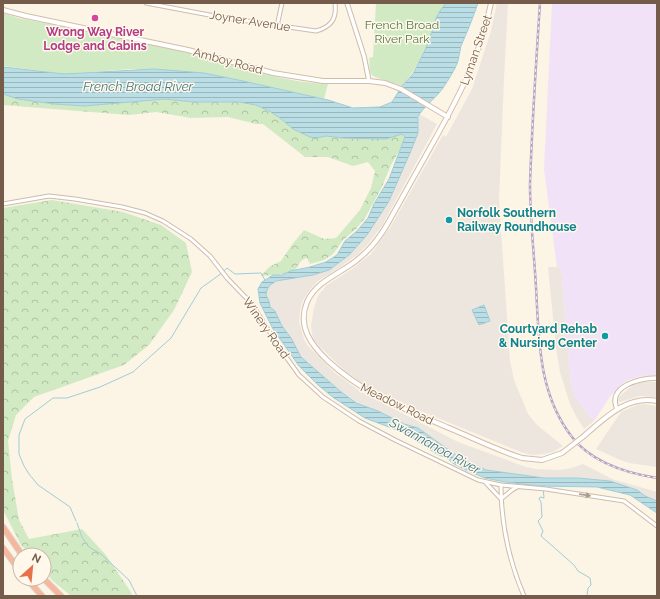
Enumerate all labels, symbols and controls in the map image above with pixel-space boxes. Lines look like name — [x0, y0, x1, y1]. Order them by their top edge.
street label: Joyner Avenue — [208, 8, 292, 34]
marker: Wrong Way River Lodge and Cabins — [90, 13, 100, 23]
street label: Lyman Street — [457, 13, 495, 87]
park label: French Broad River Park — [365, 18, 439, 46]
place label: Wrong Way River Lodge and Cabins — [43, 25, 147, 53]
street label: Amboy Road — [192, 45, 264, 77]
water label: French Broad River — [83, 79, 194, 94]
place label: Norfolk Southern Railway Roundhouse — [457, 206, 577, 234]
marker: Norfolk Southern Railway Roundhouse — [444, 215, 454, 225]
street label: Winery Road — [240, 295, 292, 361]
place label: Courtyard Rehab & Nursing Center — [499, 322, 597, 350]
marker: Courtyard Rehab & Nursing Center — [600, 331, 610, 341]
street label: Meadow Road — [358, 380, 436, 428]
water label: Swannanoa River — [386, 414, 484, 477]
one-way arrow — [579, 492, 591, 498]
north arrow — [12, 547, 52, 587]
text: N — [30, 551, 43, 566]

